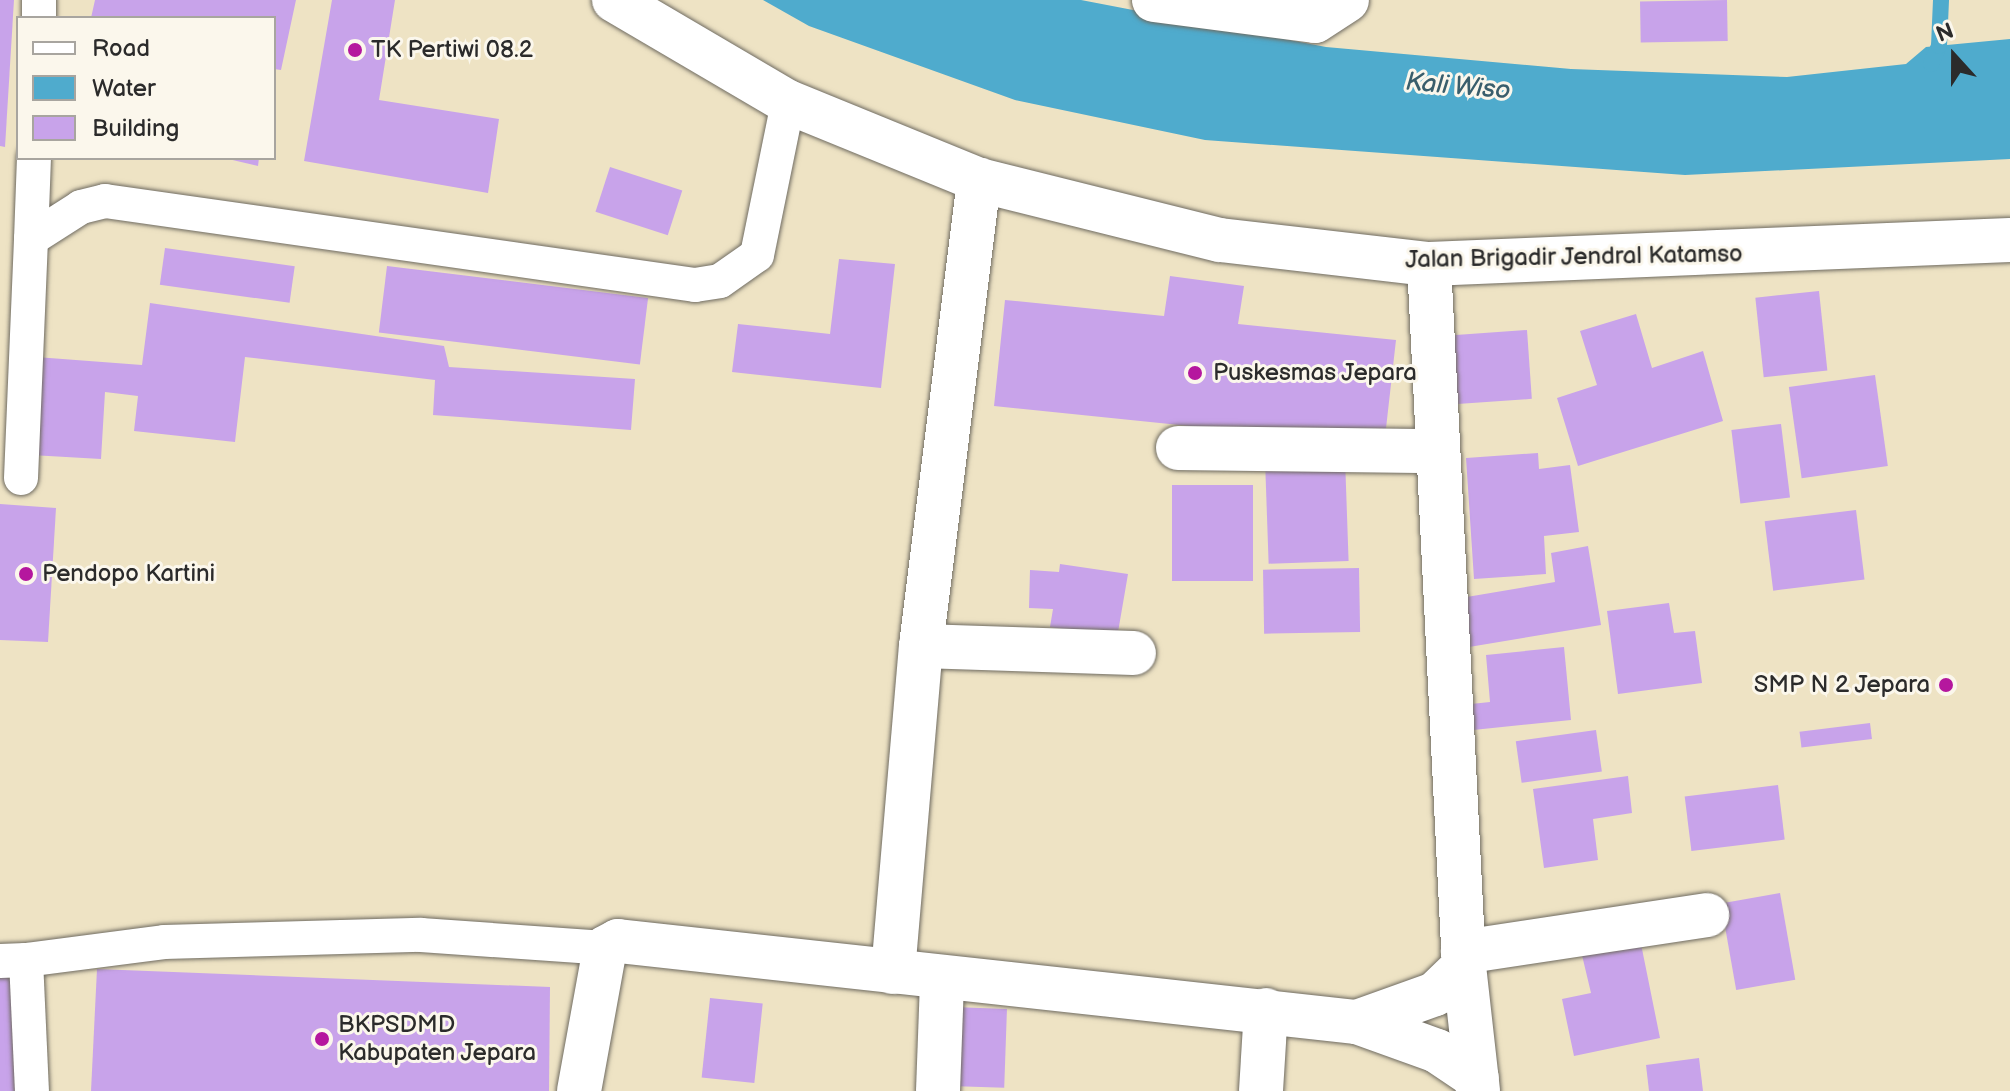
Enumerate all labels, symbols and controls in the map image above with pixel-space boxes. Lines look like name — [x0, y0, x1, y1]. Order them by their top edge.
legend — [16, 16, 276, 160]
north arrow — [1914, 16, 1994, 96]
text: N — [1933, 18, 1958, 49]
text: Road — [92, 34, 150, 63]
place label: TK Pertiwi 08.2 — [371, 36, 533, 64]
marker: TK Pertiwi 08.2 — [346, 41, 364, 59]
water label: Kali Wiso — [1404, 67, 1512, 107]
text: Water — [92, 74, 156, 103]
text: Building — [92, 114, 179, 143]
street label: Jalan Brigadir Jendral Katamso — [1404, 240, 1744, 274]
place label: Puskesmas Jepara — [1213, 359, 1418, 387]
marker: Puskesmas Jepara — [1184, 362, 1206, 384]
place label: Pendopo Kartini — [42, 560, 215, 588]
marker: Pendopo Kartini — [17, 565, 35, 583]
place label: SMP N 2 Jepara — [1752, 671, 1930, 699]
marker: SMP N 2 Jepara — [1937, 676, 1955, 694]
place label: BKPSDMD Kabupaten Jepara — [338, 1011, 537, 1067]
marker: BKPSDMD Kabupaten Jepara — [313, 1030, 331, 1048]

